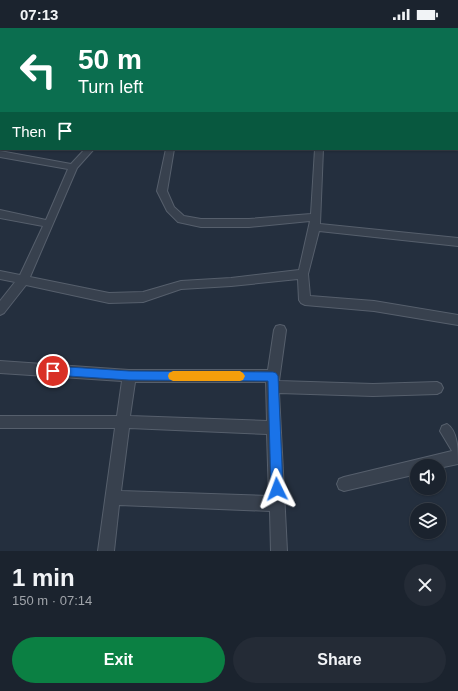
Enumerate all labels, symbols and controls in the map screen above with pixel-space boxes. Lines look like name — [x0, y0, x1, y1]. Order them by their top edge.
text: 07:13 — [20, 6, 58, 23]
icon: left — [12, 44, 64, 96]
text: 50 m — [78, 44, 142, 75]
text: Turn left — [78, 77, 143, 97]
icon: arrive — [54, 120, 76, 142]
text: Then — [12, 123, 46, 140]
pin — [36, 354, 70, 388]
icon: arrive — [42, 360, 64, 382]
map controls — [410, 459, 446, 539]
button: sound — [410, 459, 446, 495]
position arrow — [256, 468, 298, 510]
button: layers — [410, 503, 446, 539]
text: 1 min — [12, 564, 75, 591]
button: close — [404, 564, 446, 606]
text: 150 m · 07:14 — [12, 593, 92, 608]
button: Exit — [12, 637, 225, 683]
button: Share — [233, 637, 446, 683]

